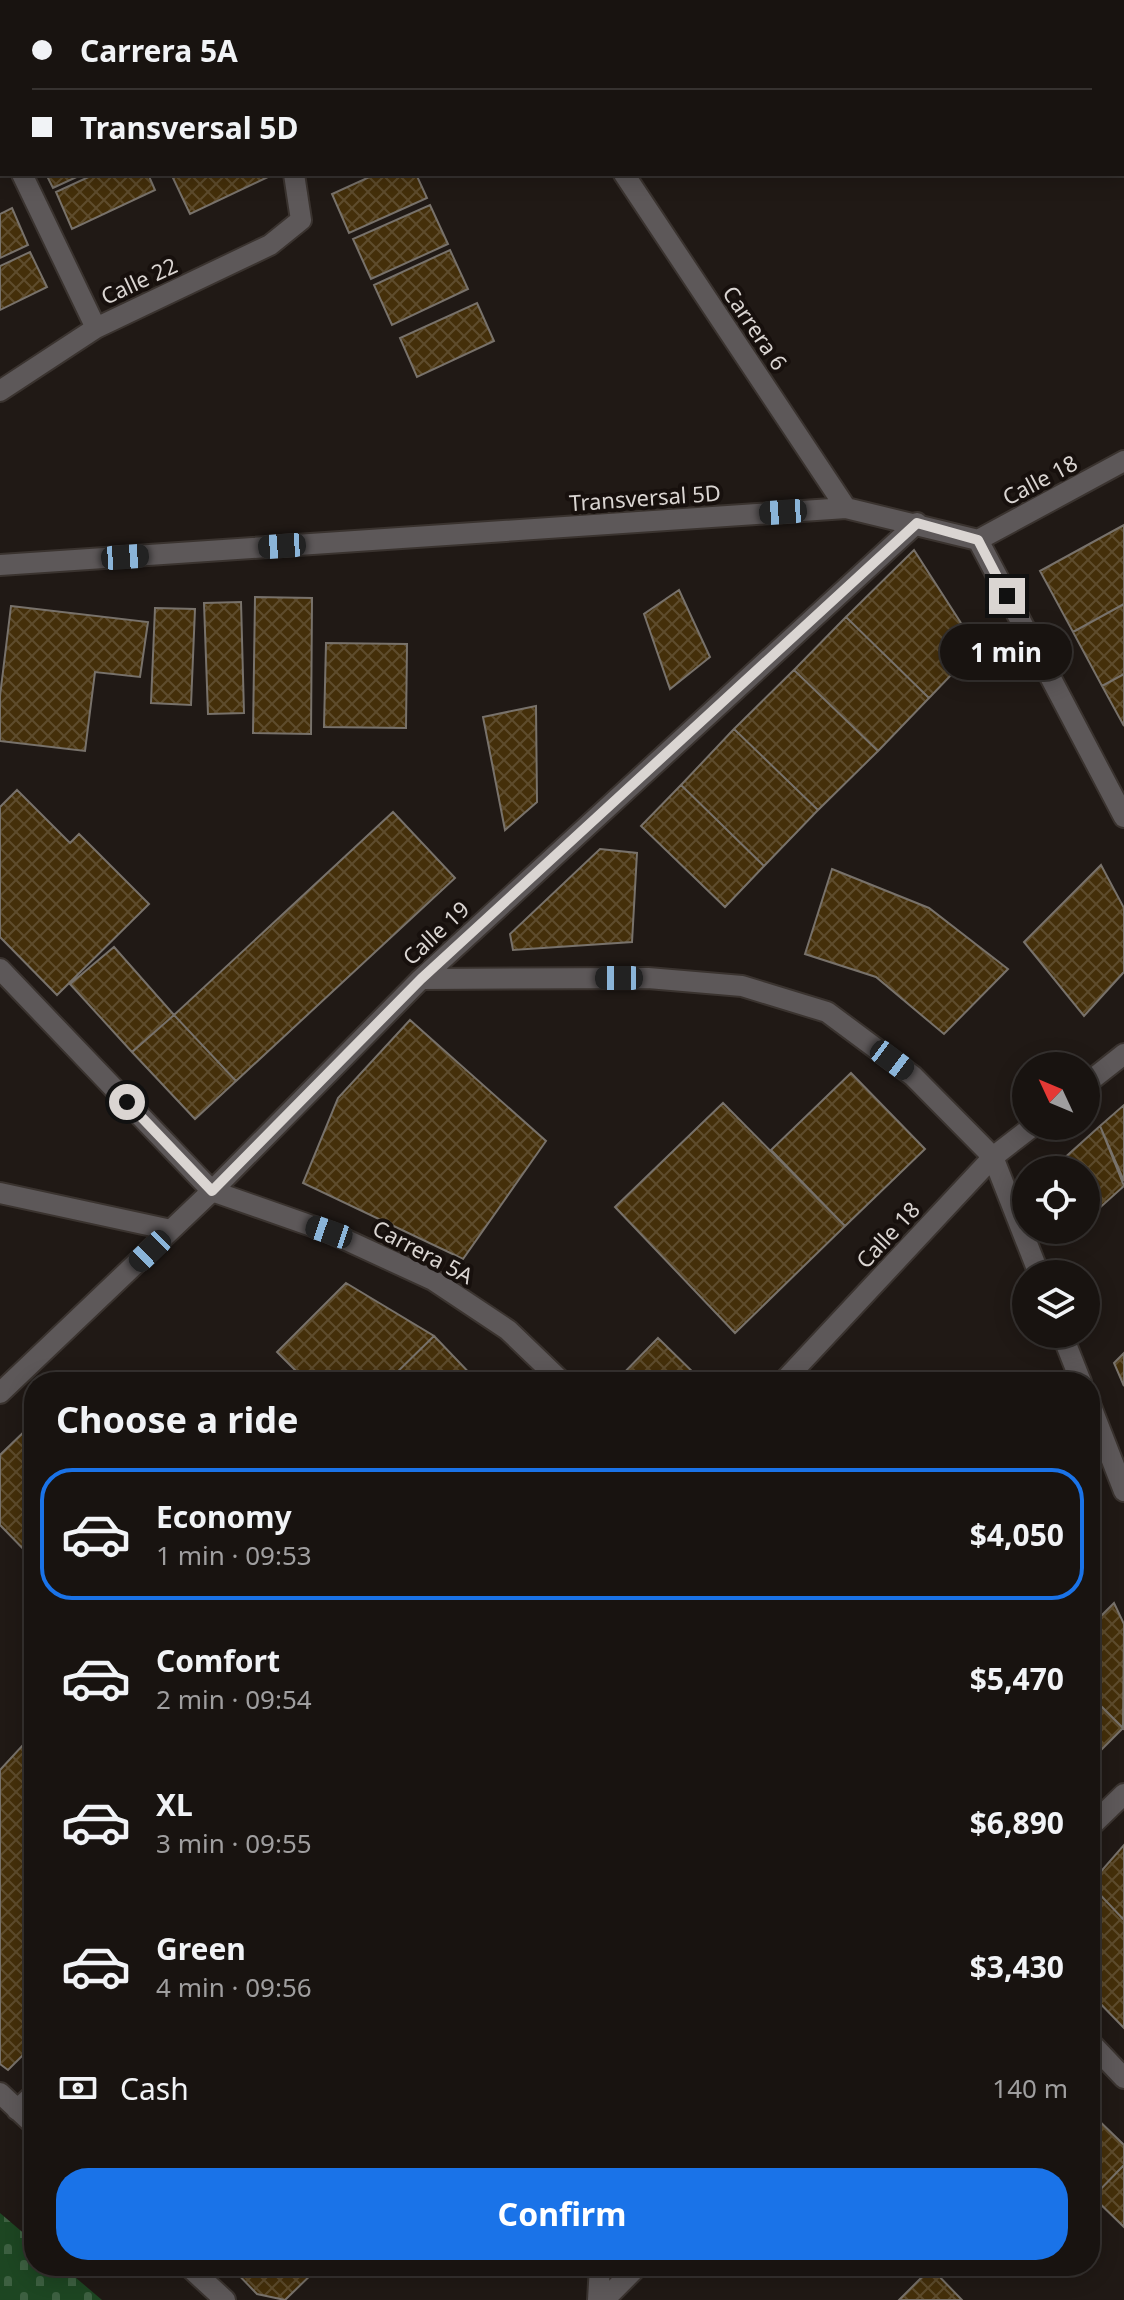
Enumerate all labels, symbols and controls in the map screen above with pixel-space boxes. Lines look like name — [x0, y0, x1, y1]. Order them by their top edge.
text: Carrera 5A — [80, 30, 238, 71]
text: Transversal 5D — [80, 107, 299, 148]
street label: Calle 22 — [96, 249, 182, 311]
street label: Carrera 6 — [717, 279, 795, 375]
street label: Calle 18 — [997, 447, 1082, 511]
street label: Transversal 5D — [568, 477, 722, 517]
car — [758, 498, 808, 526]
car — [257, 532, 307, 560]
car — [100, 543, 150, 571]
route end — [989, 578, 1025, 614]
callout: 1 min — [941, 624, 1073, 680]
text: 1 min — [970, 634, 1042, 670]
street label: Calle 19 — [396, 894, 475, 971]
car — [595, 966, 643, 990]
car — [866, 1036, 918, 1084]
north arrow — [1012, 1052, 1100, 1140]
map controls — [1012, 1052, 1100, 1348]
route start — [109, 1084, 145, 1120]
button: locate — [1012, 1156, 1100, 1244]
street label: Calle 18 — [849, 1195, 926, 1274]
street label: Carrera 5A — [368, 1212, 480, 1291]
car — [302, 1213, 356, 1251]
car — [124, 1226, 176, 1276]
button: layers — [1012, 1260, 1100, 1348]
text: Choose a ride — [56, 1395, 298, 1444]
text: Economy — [156, 1496, 292, 1537]
icon: car — [60, 1498, 132, 1570]
text: $4,050 — [970, 1514, 1064, 1555]
text: 1 min · 09:53 — [156, 1537, 312, 1573]
text: Comfort — [156, 1640, 280, 1681]
icon: car — [60, 1642, 132, 1714]
text: $5,470 — [970, 1658, 1064, 1699]
text: 2 min · 09:54 — [156, 1681, 312, 1717]
text: XL — [156, 1784, 193, 1825]
icon: car — [60, 1786, 132, 1858]
text: $6,890 — [970, 1802, 1064, 1843]
text: 3 min · 09:55 — [156, 1825, 312, 1861]
text: Green — [156, 1928, 246, 1969]
icon: car — [60, 1930, 132, 2002]
text: $3,430 — [970, 1946, 1064, 1987]
text: 4 min · 09:56 — [156, 1969, 312, 2005]
icon: cash — [56, 2066, 100, 2110]
text: Cash — [120, 2068, 189, 2109]
text: 140 m — [992, 2070, 1068, 2106]
button: Confirm — [56, 2168, 1068, 2260]

